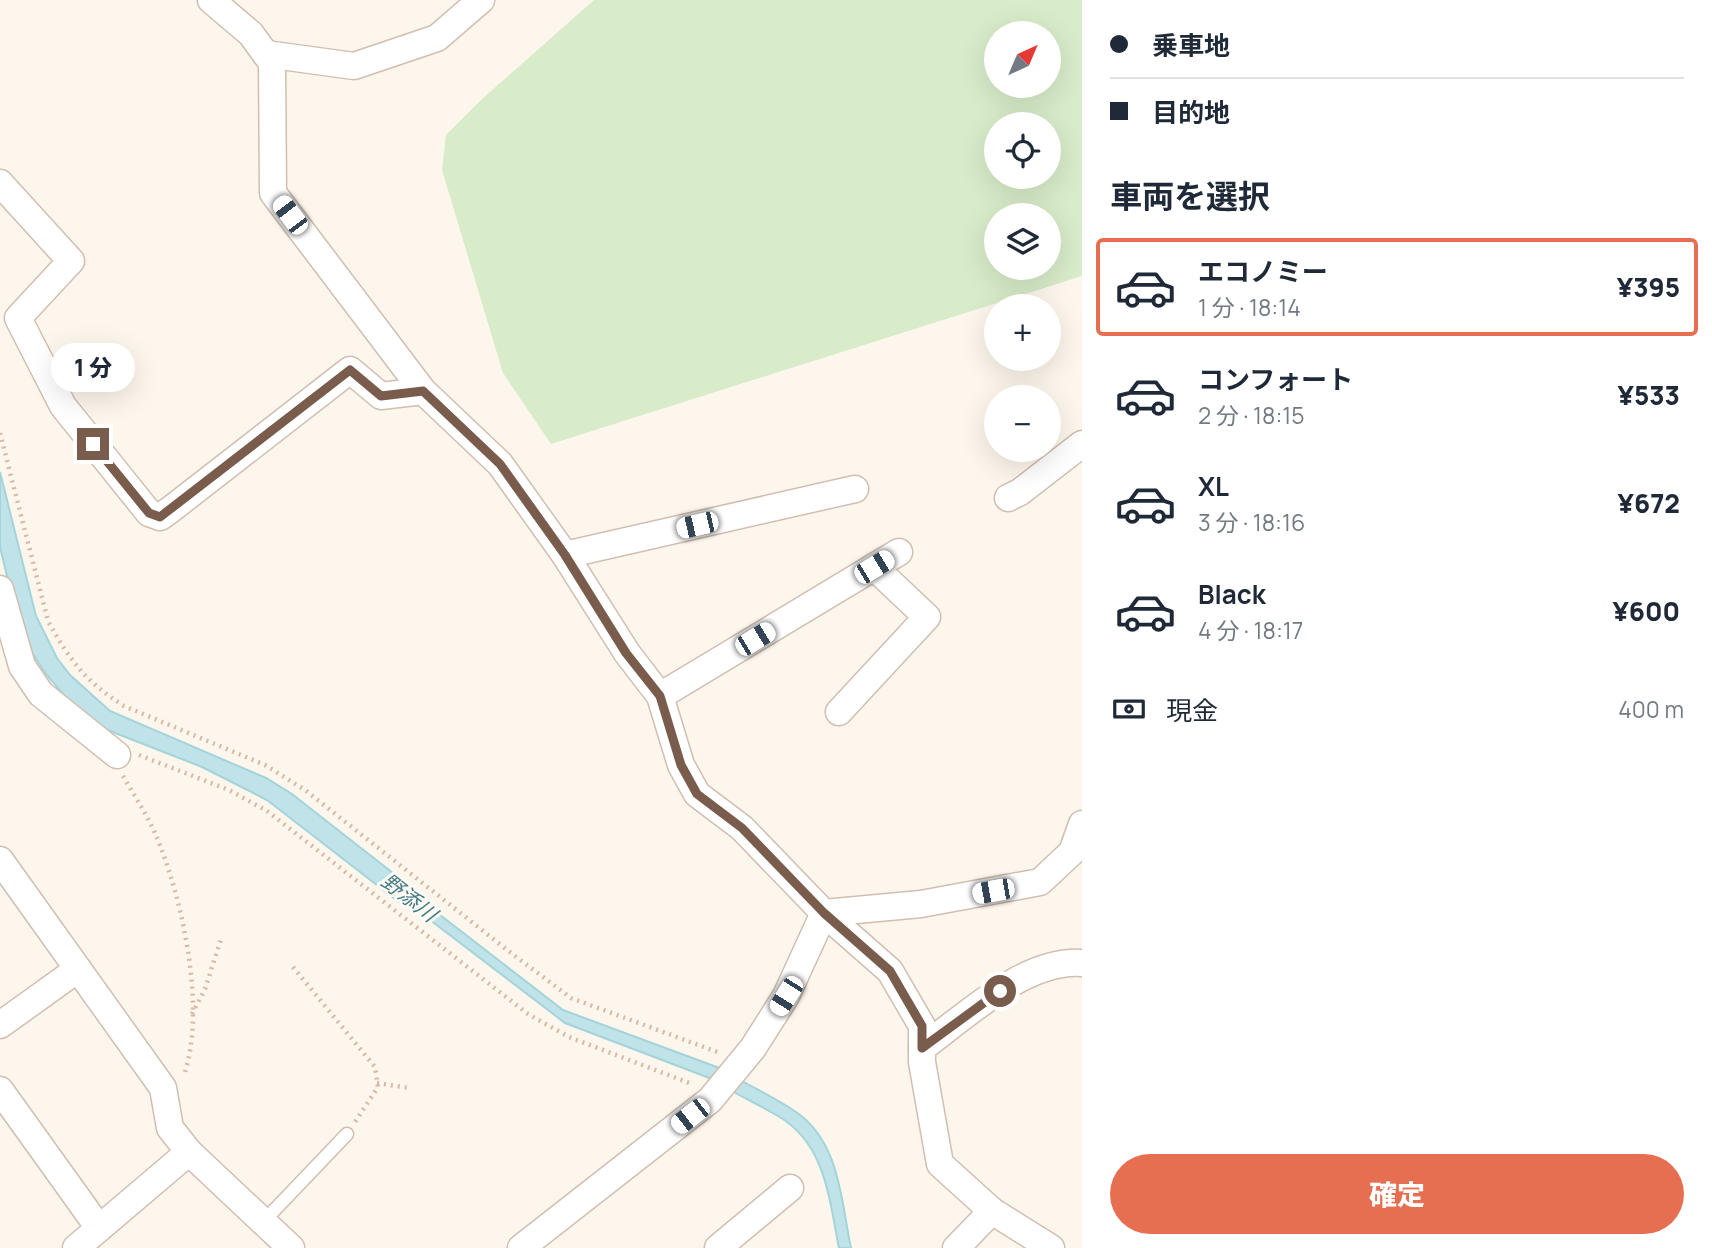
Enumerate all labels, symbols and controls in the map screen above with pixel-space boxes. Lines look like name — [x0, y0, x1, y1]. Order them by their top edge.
north arrow — [984, 21, 1060, 98]
map controls — [984, 21, 1061, 462]
text: 乗車地 — [1152, 27, 1230, 63]
text: 目的地 — [1152, 94, 1230, 130]
button: locate — [984, 112, 1061, 189]
text: 車両を選択 — [1110, 174, 1270, 218]
car — [269, 192, 312, 238]
button: layers — [984, 203, 1061, 280]
text: エコノミー — [1198, 253, 1328, 289]
icon: car — [1114, 256, 1177, 319]
text: ¥395 — [1617, 269, 1680, 305]
text: 1 分 · 18:14 — [1198, 291, 1301, 323]
button: + — [984, 294, 1061, 371]
callout: 1 分 — [51, 342, 135, 392]
text: 1 分 — [74, 351, 112, 383]
text: コンフォート — [1198, 361, 1353, 397]
icon: car — [1114, 364, 1177, 427]
text: ¥533 — [1618, 377, 1680, 413]
button: − — [984, 385, 1061, 462]
text: 2 分 · 18:15 — [1198, 399, 1305, 431]
route end — [77, 428, 109, 460]
text: XL — [1198, 468, 1229, 504]
icon: car — [1114, 472, 1177, 535]
text: ¥672 — [1618, 485, 1680, 521]
text: 3 分 · 18:16 — [1198, 506, 1305, 538]
car — [675, 510, 720, 540]
car — [851, 547, 898, 587]
text: Black — [1198, 576, 1266, 612]
icon: car — [1114, 580, 1177, 643]
text: ¥600 — [1612, 593, 1680, 629]
text: 4 分 · 18:17 — [1198, 614, 1303, 646]
car — [732, 619, 779, 659]
icon: cash — [1110, 690, 1148, 728]
text: 現金 — [1166, 692, 1218, 728]
text: 400 m — [1618, 693, 1684, 725]
water label: 野添川 — [376, 867, 445, 929]
car — [971, 877, 1016, 905]
car — [766, 973, 807, 1019]
route start — [984, 975, 1016, 1007]
car — [667, 1095, 714, 1137]
button: 確定 — [1110, 1154, 1684, 1234]

